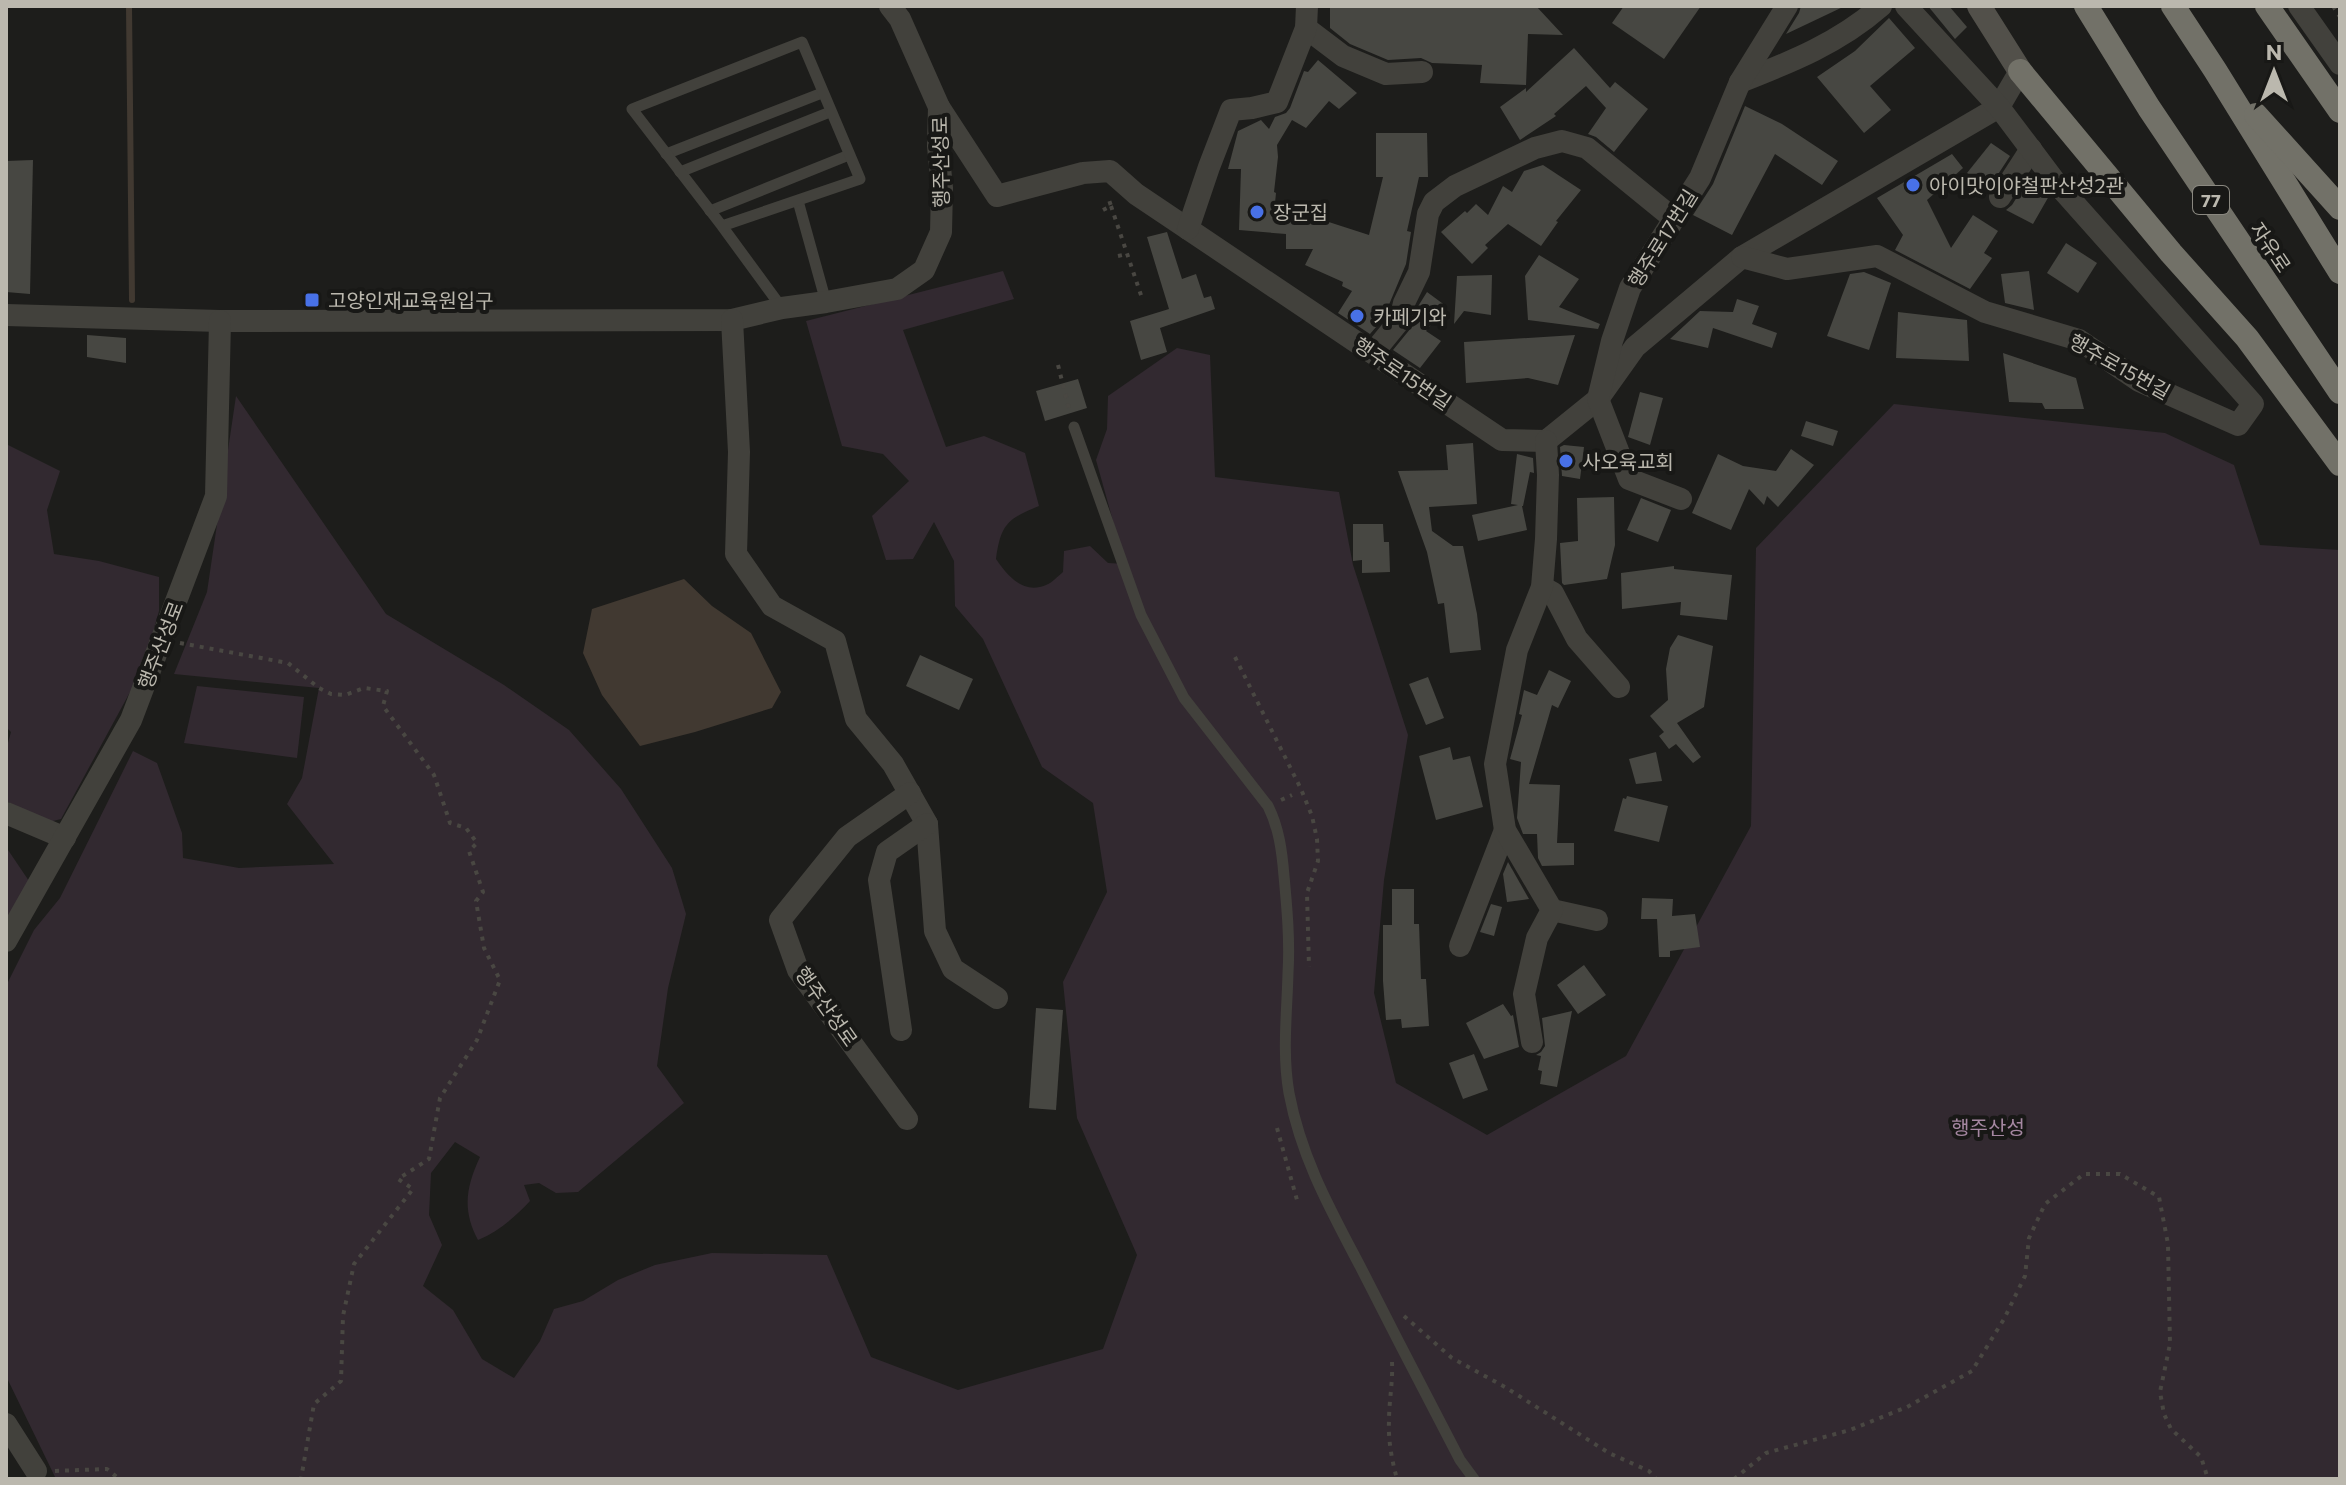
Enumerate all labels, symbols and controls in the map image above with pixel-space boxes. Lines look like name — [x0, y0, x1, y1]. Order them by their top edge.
north arrow — [2234, 32, 2314, 112]
text: N — [2266, 38, 2282, 65]
street label: 행주산성로 — [927, 116, 953, 208]
place label: 아이맛이야철판산성2관 — [1929, 173, 2124, 197]
marker: 아이맛이야철판산성2관 — [1904, 176, 1922, 194]
street label: 행주로17번길 — [1622, 185, 1702, 291]
road number: 77 — [2193, 186, 2229, 214]
place label: 장군집 — [1273, 200, 1328, 224]
marker: 장군집 — [1248, 203, 1266, 221]
street label: 자유로 — [2246, 217, 2296, 277]
place label: 고양인재교육원입구 — [328, 288, 494, 312]
marker: 고양인재교육원입구 — [303, 291, 321, 309]
place label: 카페기와 — [1373, 304, 1447, 328]
marker: 카페기와 — [1348, 307, 1366, 325]
street label: 행주로15번길 — [2065, 328, 2175, 404]
street label: 행주로15번길 — [1350, 332, 1456, 414]
place label: 사오육교회 — [1582, 449, 1674, 473]
marker: 사오육교회 — [1557, 452, 1575, 470]
street label: 행주산성로 — [132, 598, 188, 692]
street label: 행주산성로 — [791, 961, 863, 1051]
park label: 행주산성 — [1951, 1115, 2025, 1139]

